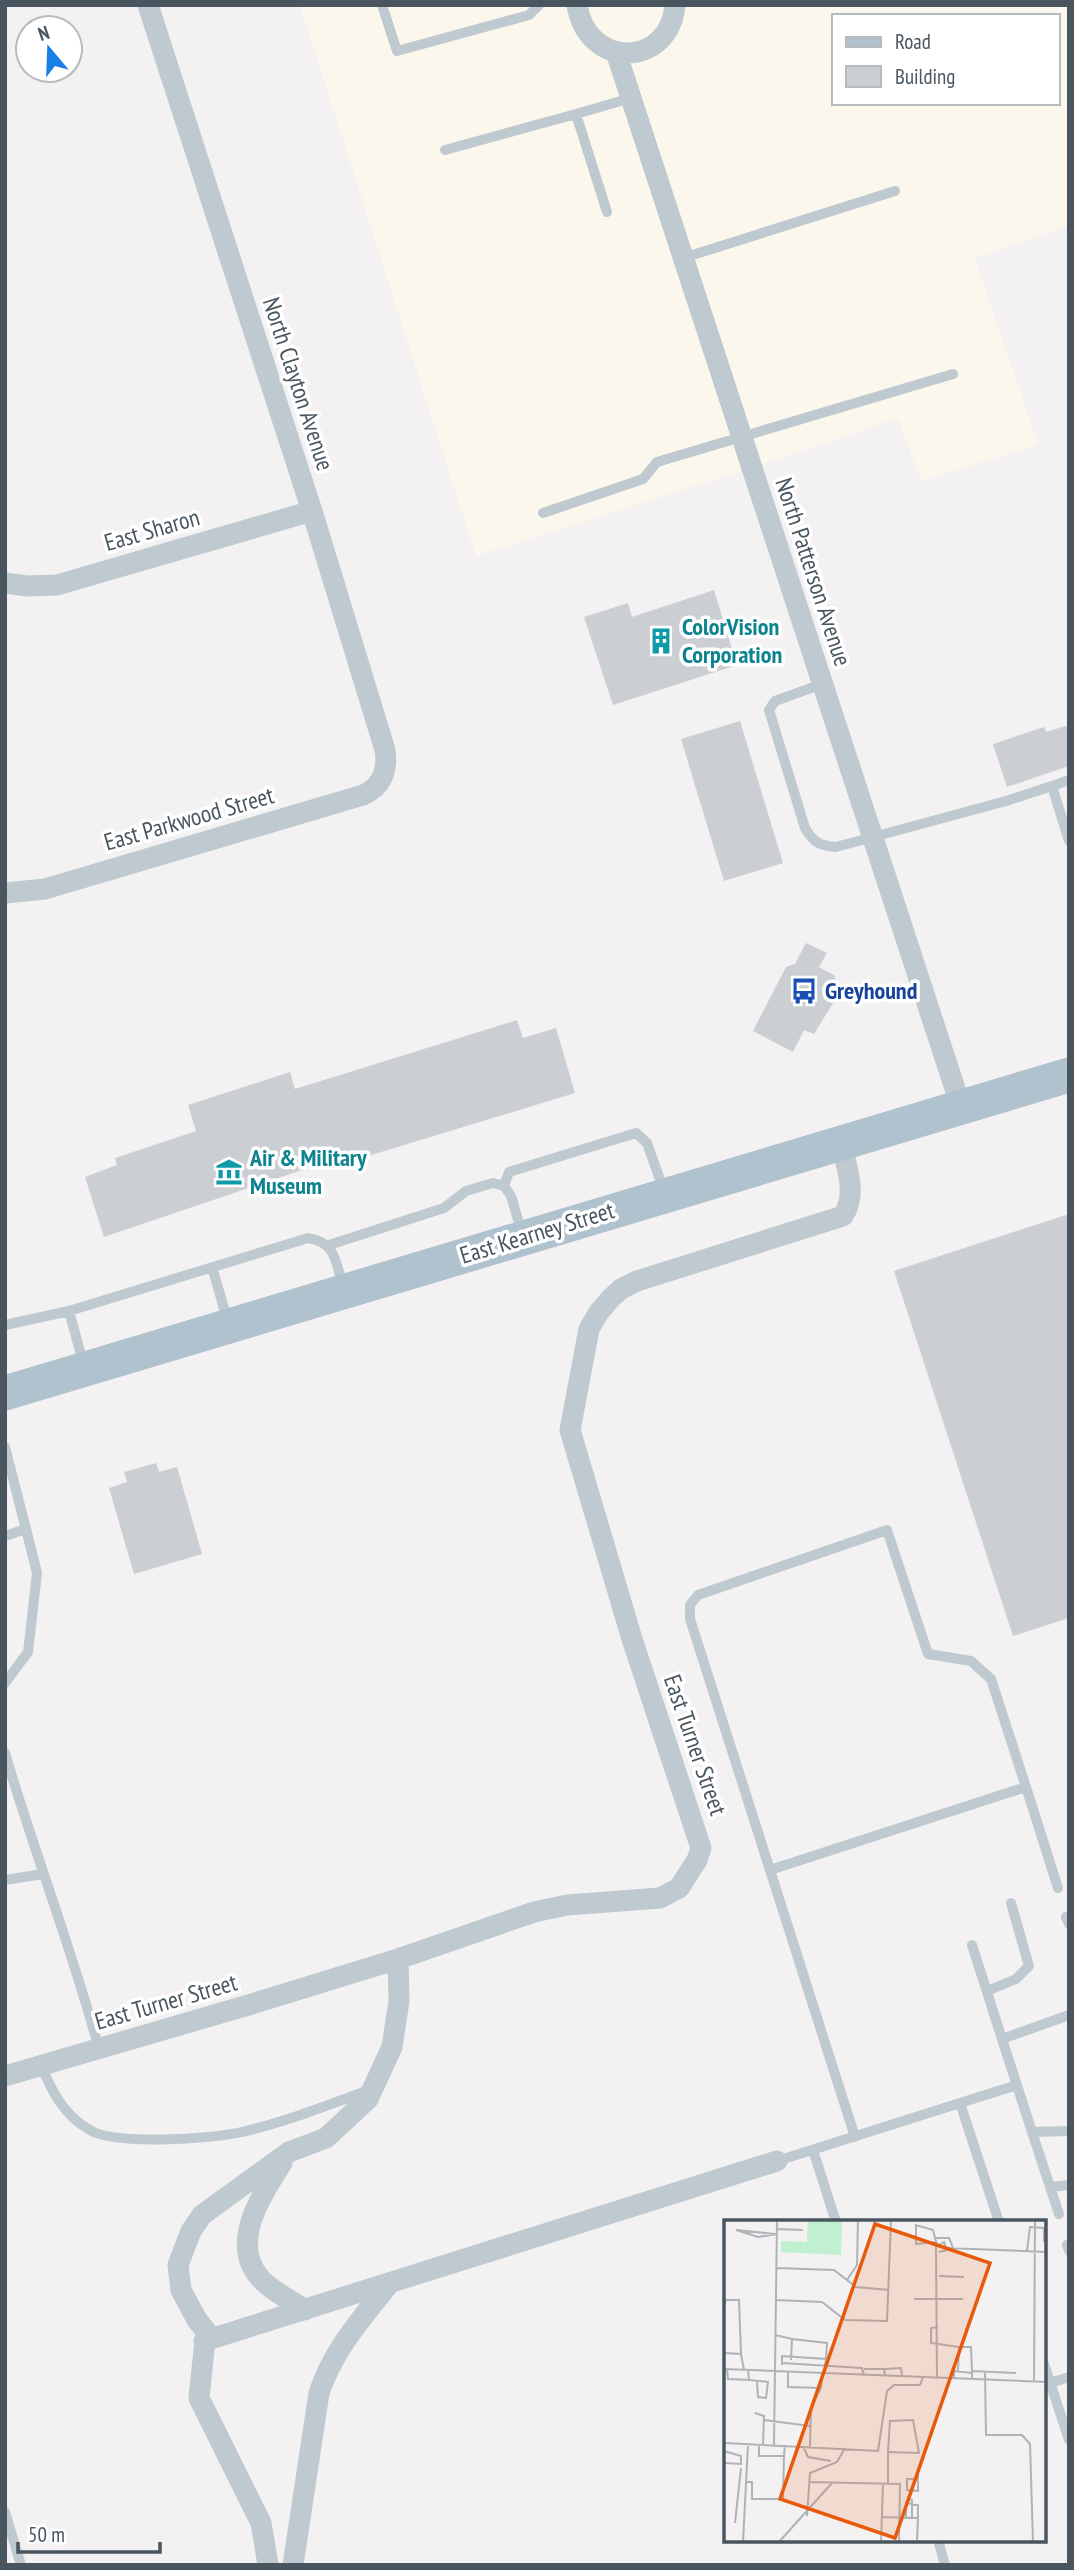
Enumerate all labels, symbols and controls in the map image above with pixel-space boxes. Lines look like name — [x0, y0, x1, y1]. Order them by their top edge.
north arrow — [14, 14, 84, 84]
legend — [832, 14, 1060, 105]
text: N — [35, 20, 52, 46]
text: Road — [895, 28, 931, 55]
text: Building — [895, 63, 955, 90]
street label: North Clayton Avenue — [256, 293, 341, 474]
street label: North Patterson Avenue — [768, 474, 859, 670]
street label: East Sharon — [101, 501, 203, 558]
place label: ColorVision Corporation — [682, 611, 782, 670]
building icon: ColorVision Corporation — [646, 626, 676, 656]
street label: East Parkwood Street — [100, 779, 278, 858]
place label: Greyhound — [825, 975, 917, 1006]
bus stop icon: Greyhound — [789, 976, 819, 1006]
place label: Air & Military Museum — [249, 1142, 367, 1201]
museum icon: Air & Military Museum — [214, 1157, 244, 1187]
street label: East Kearney Street — [456, 1194, 618, 1271]
street label: East Turner Street — [657, 1671, 734, 1820]
street label: East Turner Street — [91, 1966, 241, 2037]
inset map — [724, 2220, 1046, 2542]
scale bar — [18, 2510, 159, 2554]
text: 50 m — [28, 2521, 65, 2548]

